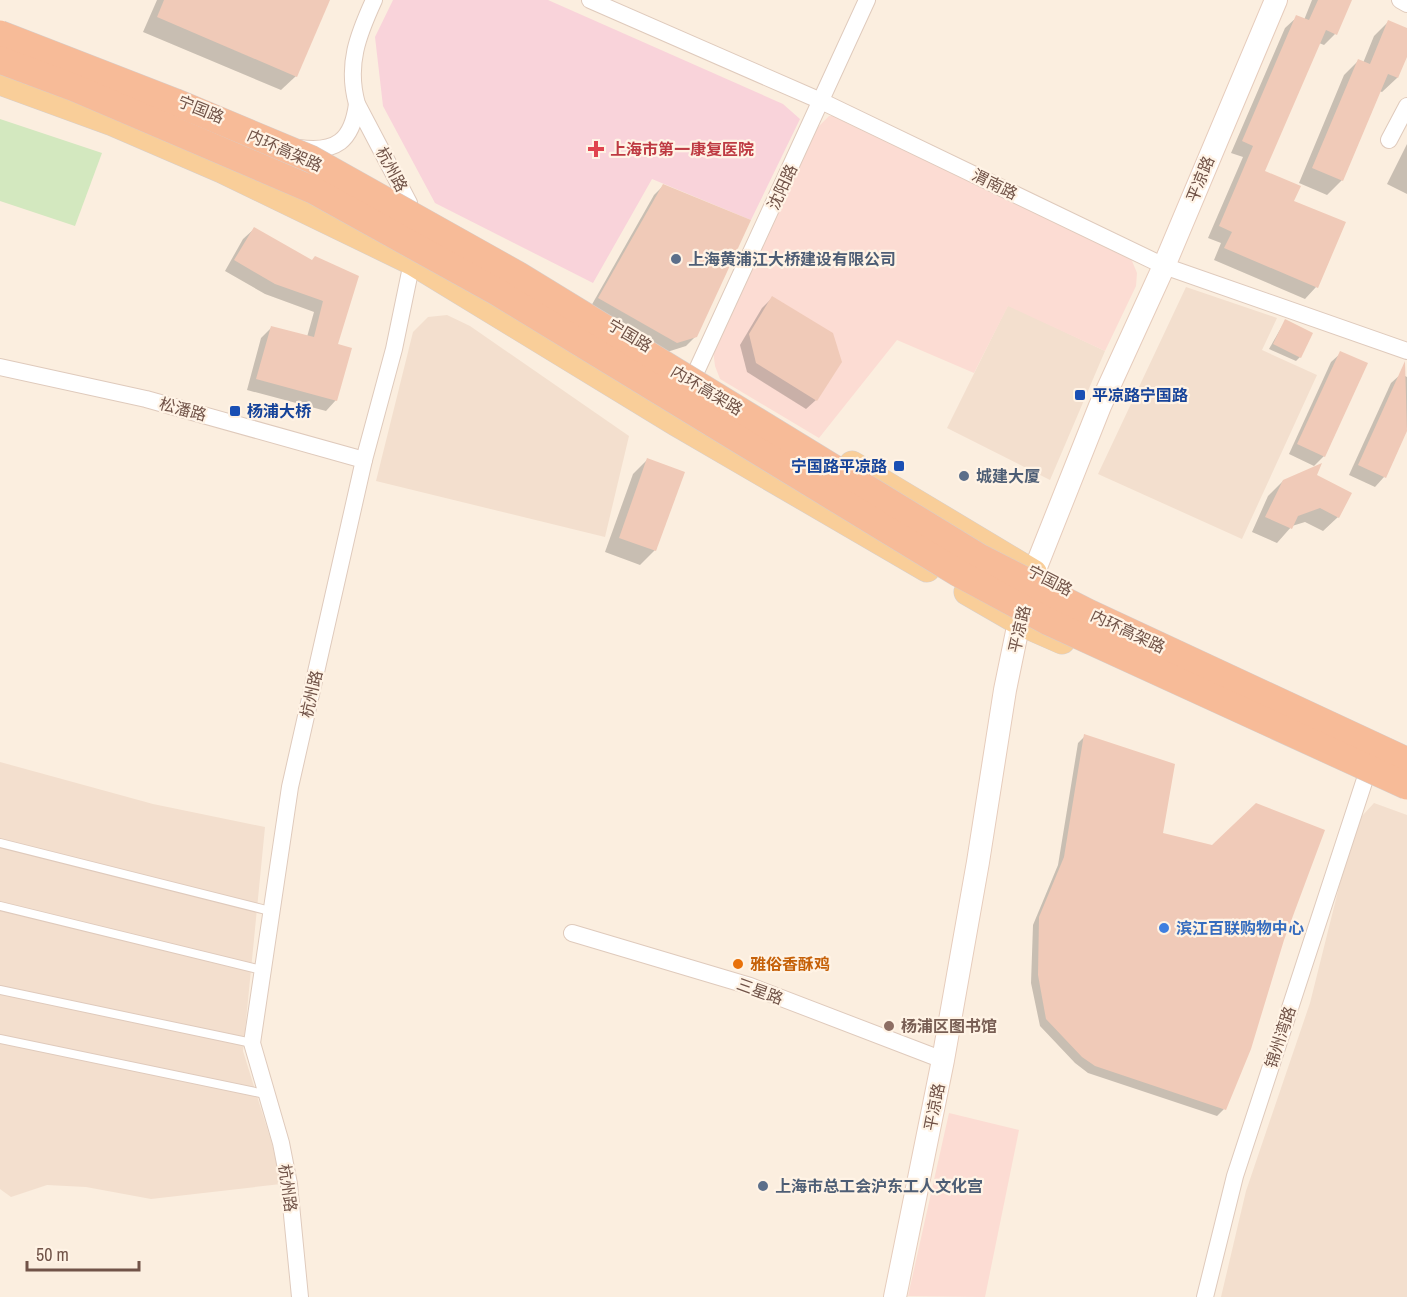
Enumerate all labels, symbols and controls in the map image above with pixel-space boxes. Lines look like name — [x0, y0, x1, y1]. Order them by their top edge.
street label: 宁国路 — [175, 90, 227, 128]
street label: 内环高架路 — [244, 124, 326, 176]
place label: 上海市第一康复医院 — [610, 138, 754, 160]
marker: 上海市第一康复医院 — [587, 140, 605, 158]
street label: 杭州路 — [371, 143, 413, 195]
street label: 平凉路 — [1181, 153, 1219, 205]
street label: 沈阳路 — [762, 161, 802, 213]
street label: 渭南路 — [969, 164, 1021, 204]
place label: 上海黄浦江大桥建设有限公司 — [688, 248, 896, 270]
marker: 上海黄浦江大桥建设有限公司 — [669, 252, 683, 266]
street label: 宁国路 — [604, 313, 656, 357]
street label: 内环高架路 — [667, 360, 747, 420]
place label: 平凉路宁国路 — [1092, 384, 1188, 406]
marker: 平凉路宁国路 — [1073, 388, 1087, 402]
street label: 松潘路 — [157, 392, 209, 426]
place label: 杨浦大桥 — [247, 400, 312, 422]
marker: 杨浦大桥 — [228, 404, 242, 418]
place label: 宁国路平凉路 — [791, 455, 887, 477]
marker: 宁国路平凉路 — [892, 459, 906, 473]
place label: 城建大厦 — [976, 465, 1040, 487]
marker: 城建大厦 — [957, 469, 971, 483]
street label: 宁国路 — [1024, 559, 1076, 601]
street label: 平凉路 — [1003, 603, 1035, 655]
street label: 内环高架路 — [1087, 604, 1169, 658]
street label: 杭州路 — [295, 668, 327, 720]
place label: 滨江百联购物中心 — [1176, 917, 1304, 939]
marker: 滨江百联购物中心 — [1157, 921, 1171, 935]
place label: 雅俗香酥鸡 — [750, 953, 830, 975]
marker: 雅俗香酥鸡 — [731, 957, 745, 971]
street label: 三星路 — [734, 972, 786, 1010]
street label: 锦州湾路 — [1260, 1003, 1300, 1071]
place label: 杨浦区图书馆 — [901, 1015, 997, 1037]
marker: 杨浦区图书馆 — [882, 1019, 896, 1033]
street label: 平凉路 — [919, 1081, 949, 1133]
street label: 杭州路 — [274, 1163, 302, 1213]
place label: 上海市总工会沪东工人文化宫 — [775, 1175, 983, 1197]
marker: 上海市总工会沪东工人文化宫 — [756, 1179, 770, 1193]
scale bar — [27, 1234, 140, 1272]
text: 50 m — [36, 1242, 69, 1267]

